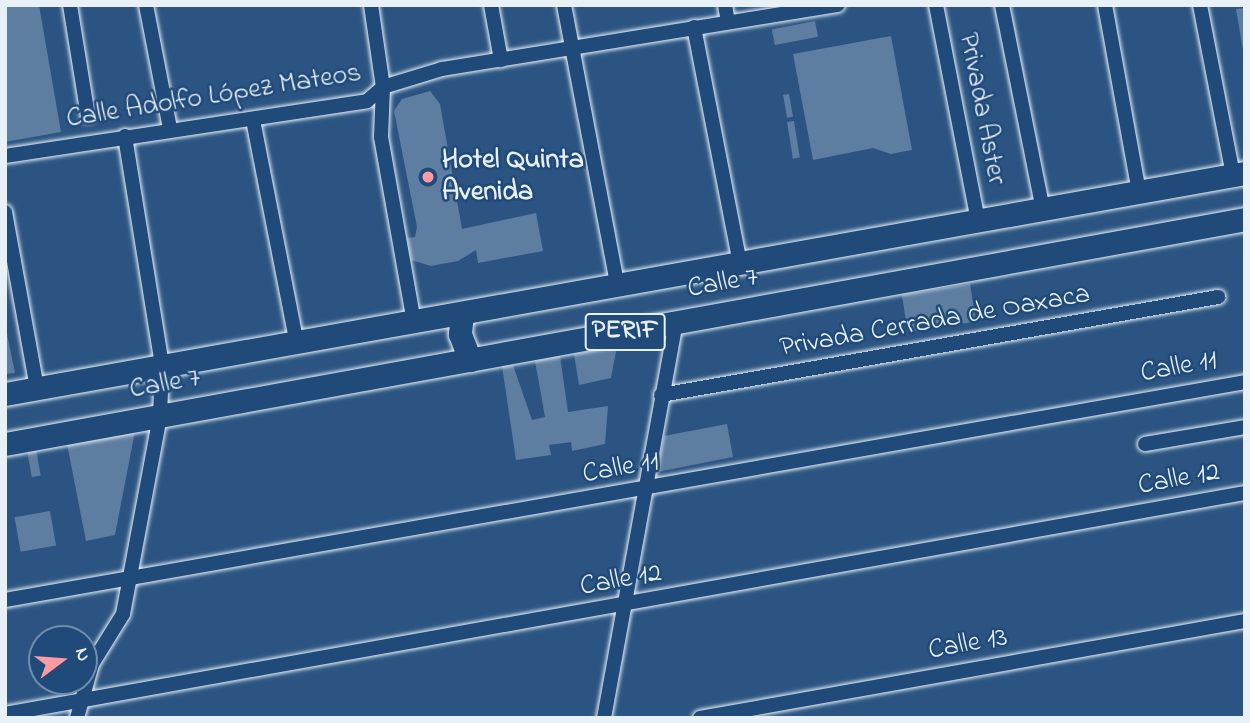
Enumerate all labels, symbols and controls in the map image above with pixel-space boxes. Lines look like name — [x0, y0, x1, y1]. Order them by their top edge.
street label: Privada Aster — [950, 30, 1012, 188]
street label: Calle Adolfo López Mateos — [64, 57, 364, 137]
place label: Hotel Quinta Avenida — [442, 144, 584, 210]
marker: Hotel Quinta Avenida — [420, 169, 436, 185]
street label: Calle 7 — [685, 261, 761, 307]
street label: Privada Cerrada de Oaxaca — [777, 278, 1093, 366]
road number: PERIF — [583, 310, 667, 354]
street label: Calle 11 — [1138, 345, 1220, 391]
street label: Calle 7 — [127, 362, 203, 408]
street label: Calle 11 — [580, 446, 662, 492]
street label: Calle 12 — [1136, 456, 1222, 504]
street label: Calle 12 — [578, 557, 664, 605]
street label: Calle 13 — [926, 622, 1010, 668]
north arrow — [28, 625, 98, 695]
text: N — [67, 645, 96, 665]

